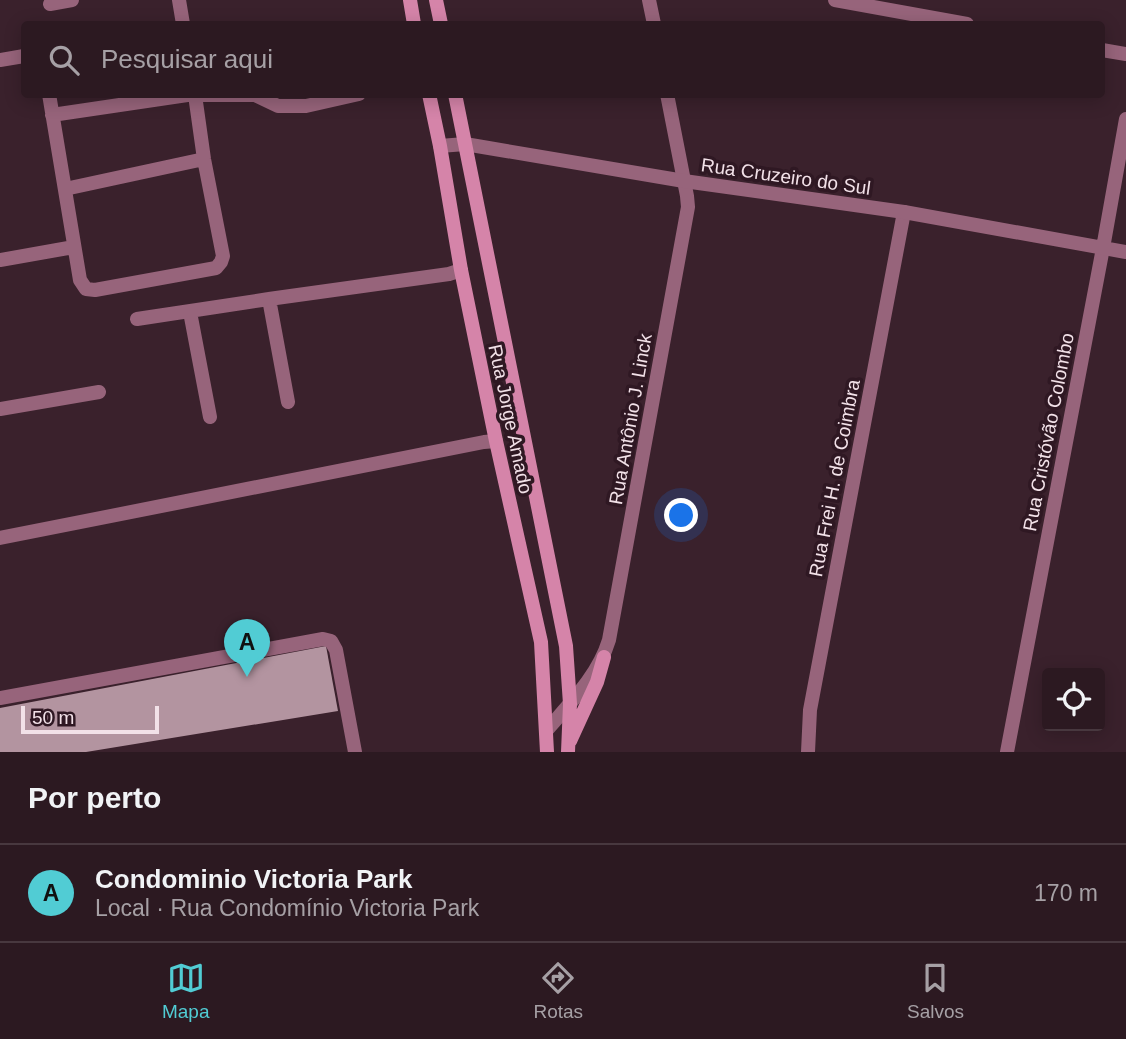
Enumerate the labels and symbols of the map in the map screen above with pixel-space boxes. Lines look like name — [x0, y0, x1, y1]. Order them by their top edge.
street label: Rua Cruzeiro do Sul — [700, 154, 872, 199]
street label: Rua Antônio J. Linck — [605, 331, 656, 506]
street label: Rua Cristóvão Colombo — [1019, 331, 1078, 533]
street label: Rua Jorge Amado — [484, 343, 537, 496]
street label: Rua Frei H. de Coimbra — [805, 377, 864, 579]
your location — [664, 498, 698, 532]
pin: A — [224, 619, 270, 677]
scale bar — [21, 703, 159, 735]

